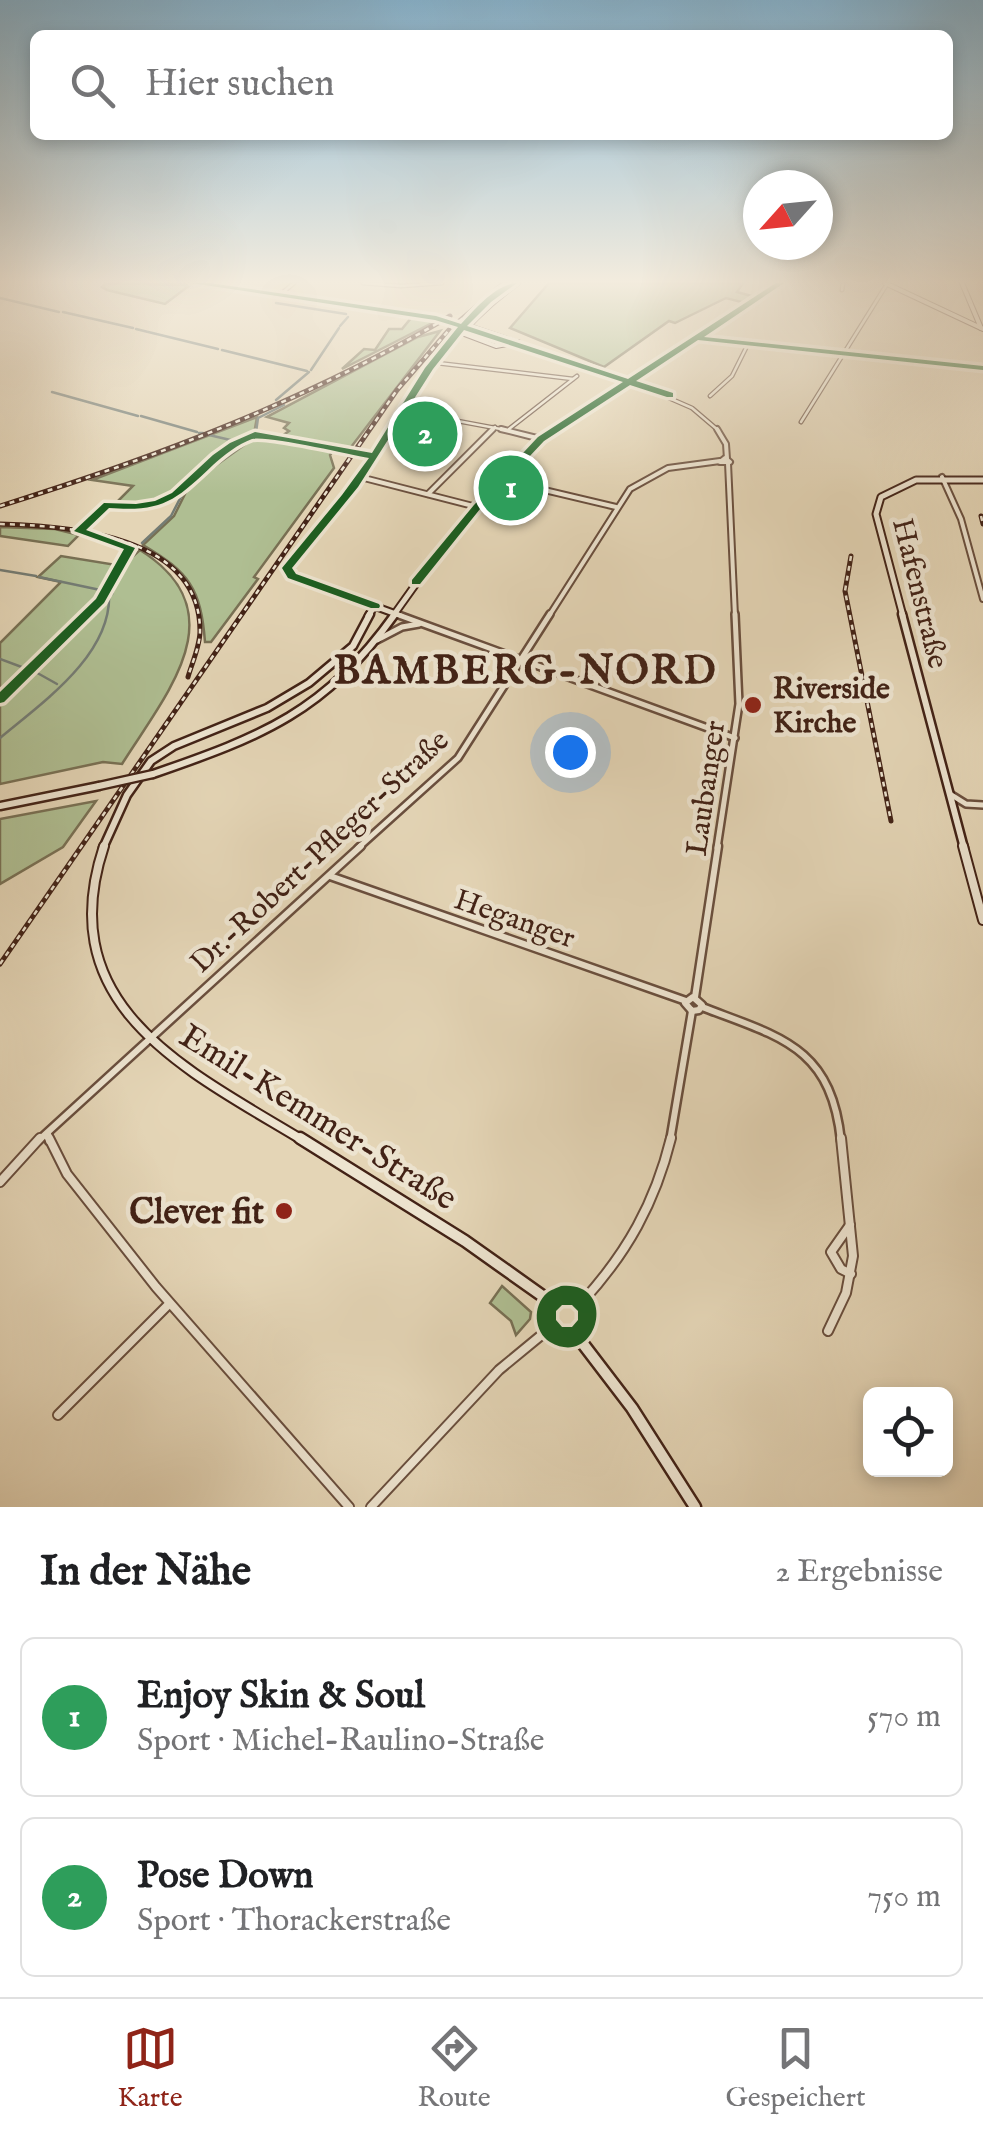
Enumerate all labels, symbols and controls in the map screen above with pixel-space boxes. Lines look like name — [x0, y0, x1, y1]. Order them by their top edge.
search box — [30, 30, 953, 140]
icon: search — [65, 58, 120, 113]
text: Hier suchen — [145, 61, 335, 109]
north arrow — [743, 170, 833, 260]
pin: 2 — [392, 396, 458, 472]
pin: 1 — [478, 450, 544, 526]
street label: Hafenstraße — [882, 515, 956, 672]
district label: BAMBERG-NORD — [334, 647, 718, 698]
place label: Riverside Kirche — [773, 671, 890, 743]
marker: Riverside Kirche — [742, 694, 764, 716]
street label: Laubanger — [679, 718, 735, 858]
street label: Dr.-Robert-Pfleger-Straße — [183, 723, 458, 982]
your location — [545, 727, 596, 778]
street label: Heganger — [449, 882, 580, 958]
street label: Emil-Kemmer-Straße — [170, 1015, 465, 1222]
place label: Clever fit — [129, 1191, 264, 1236]
marker: Clever fit — [273, 1200, 295, 1222]
map controls — [863, 1387, 953, 1477]
button: locate — [863, 1387, 953, 1477]
text: In der Nähe — [40, 1546, 251, 1599]
text: 2 Ergebnisse — [775, 1552, 943, 1593]
text: Enjoy Skin & Soul — [137, 1673, 425, 1721]
text: 1 — [69, 1697, 80, 1738]
text: 570 m — [867, 1697, 941, 1738]
text: Sport · Michel-Raulino-Straße — [137, 1721, 544, 1762]
text: Pose Down — [137, 1853, 314, 1901]
text: 2 — [67, 1877, 82, 1918]
text: 750 m — [867, 1877, 941, 1918]
text: Sport · Thorackerstraße — [137, 1901, 451, 1942]
tab: Karte — [117, 2021, 183, 2116]
tab: Route — [418, 2021, 491, 2116]
tab: Gespeichert — [726, 2021, 866, 2116]

